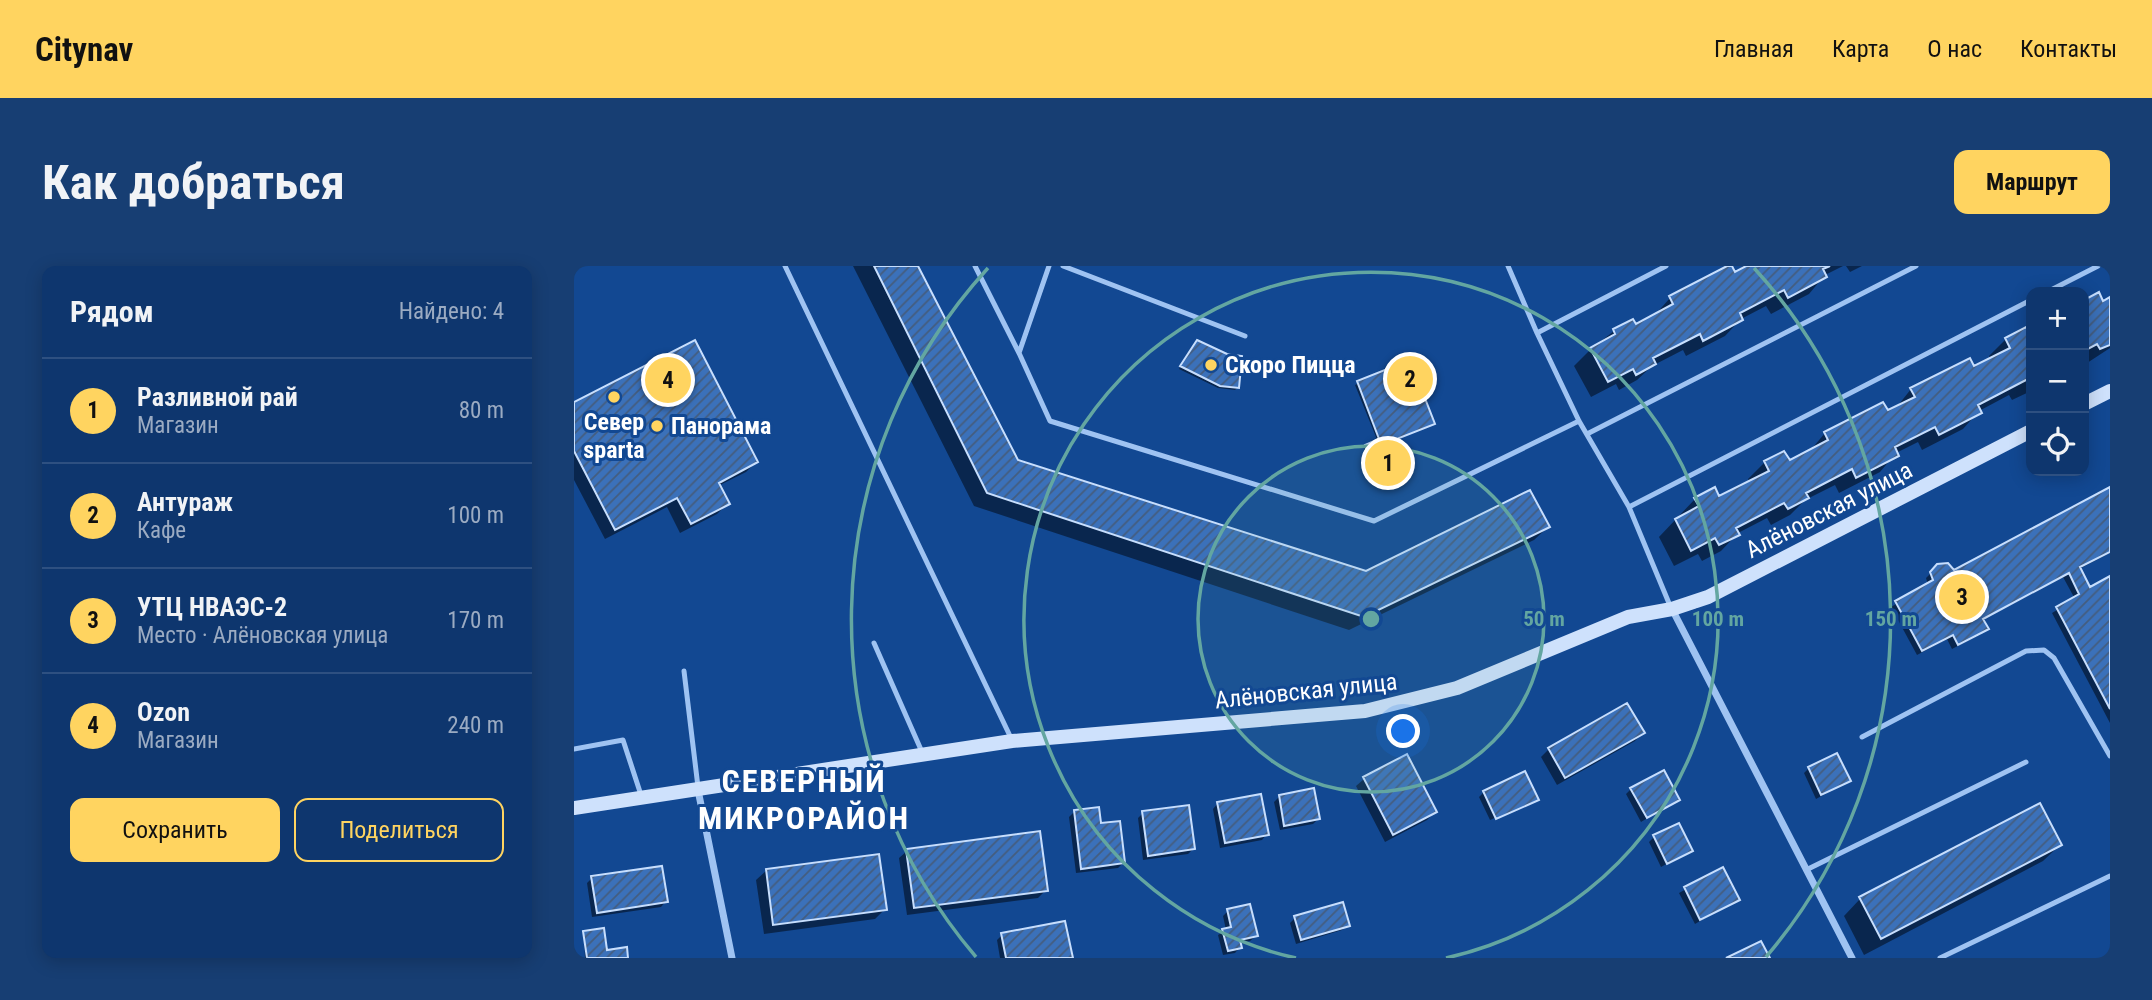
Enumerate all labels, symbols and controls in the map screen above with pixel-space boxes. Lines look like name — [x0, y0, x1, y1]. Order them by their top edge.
text: Citynav — [35, 30, 133, 69]
text: Главная — [1714, 35, 1794, 63]
text: Карта — [1832, 35, 1889, 63]
text: О нас — [1927, 35, 1982, 63]
text: Контакты — [2020, 35, 2117, 63]
button: Маршрут — [1954, 150, 2110, 214]
text: Как добраться — [42, 154, 345, 211]
map controls — [2026, 287, 2089, 476]
button: + — [2026, 287, 2089, 350]
text: Рядом — [70, 294, 154, 329]
text: Найдено: 4 — [399, 298, 504, 325]
button: − — [2026, 350, 2089, 413]
place label: Скоро Пицца — [1225, 351, 1355, 379]
pin: 2 — [1387, 353, 1433, 405]
pin: 4 — [645, 354, 691, 406]
marker: Скоро Пицца — [1203, 357, 1219, 373]
text: Разливной рай — [137, 382, 298, 412]
marker: Север sparta — [606, 389, 622, 405]
text: 1 — [87, 397, 99, 424]
text: 80 m — [459, 397, 504, 424]
place label: Север sparta — [583, 408, 645, 464]
text: Магазин — [137, 412, 219, 439]
place label: Панорама — [671, 412, 771, 440]
button: locate — [2026, 413, 2089, 476]
marker: Панорама — [649, 418, 665, 434]
pin: 1 — [1365, 437, 1411, 489]
street label: Алёновская улица — [1741, 456, 1917, 564]
text: Антураж — [137, 487, 233, 517]
text: 2 — [87, 502, 99, 529]
text: 100 m — [447, 502, 504, 529]
text: Кафе — [137, 517, 186, 544]
pin: 3 — [1939, 571, 1985, 623]
text: УТЦ НВАЭС-2 — [137, 592, 287, 622]
text: 3 — [87, 607, 99, 634]
text: 170 m — [447, 607, 504, 634]
centre of rings — [1359, 607, 1383, 631]
text: 50 m — [1523, 607, 1565, 631]
text: 100 m — [1692, 607, 1744, 631]
text: 150 m — [1865, 607, 1917, 631]
text: Место · Алёновская улица — [137, 622, 388, 649]
street label: Алёновская улица — [1213, 668, 1399, 714]
text: Ozon — [137, 697, 190, 727]
text: 4 — [87, 712, 99, 739]
text: 240 m — [447, 712, 504, 739]
your location — [1386, 714, 1420, 748]
text: Магазин — [137, 727, 219, 754]
district label: СЕВЕРНЫЙ МИКРОРАЙОН — [698, 762, 910, 837]
button: Сохранить — [70, 798, 280, 862]
button: Поделиться — [294, 798, 504, 862]

